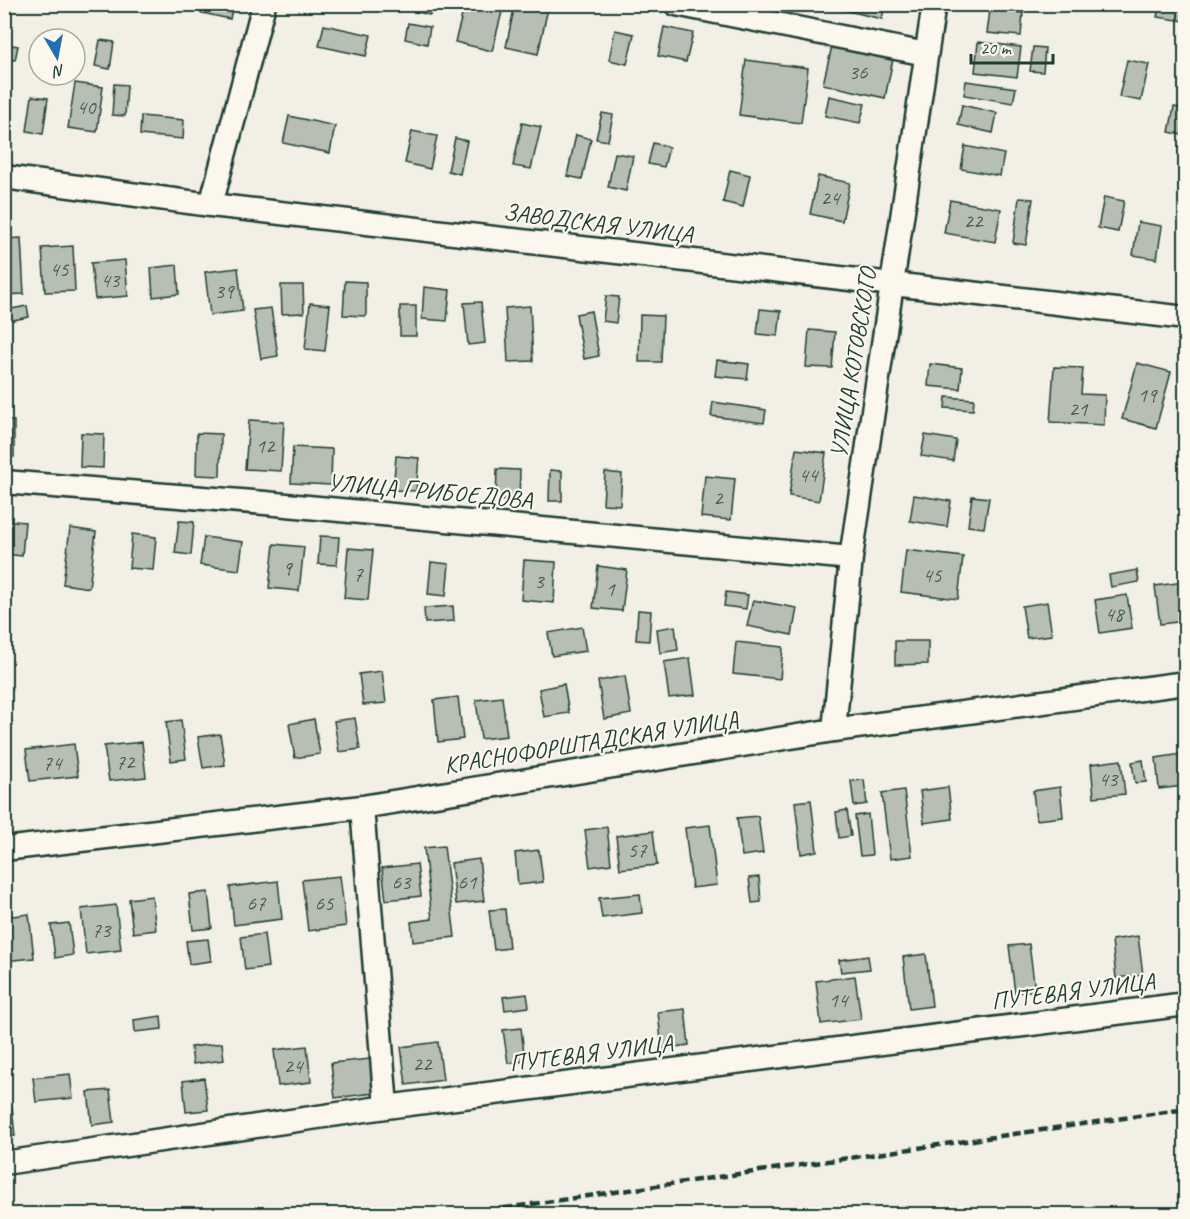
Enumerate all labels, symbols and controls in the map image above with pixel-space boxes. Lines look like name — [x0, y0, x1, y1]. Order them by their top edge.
north arrow — [27, 27, 87, 87]
scale bar — [971, 27, 1054, 65]
text: 20 m — [980, 37, 1013, 59]
house number: 36 — [849, 59, 868, 85]
text: N — [50, 60, 66, 82]
house number: 40 — [77, 94, 97, 120]
house number: 24 — [821, 185, 842, 211]
street label: ЗАВОДСКАЯ УЛИЦА — [502, 196, 695, 250]
house number: 22 — [964, 208, 984, 234]
house number: 45 — [50, 256, 70, 282]
street label: УЛИЦА КОТОВСКОГО — [823, 263, 883, 460]
house number: 43 — [101, 267, 121, 293]
house number: 39 — [215, 278, 235, 304]
house number: 19 — [1138, 382, 1158, 408]
house number: 21 — [1069, 396, 1089, 422]
house number: 12 — [256, 433, 276, 459]
house number: 44 — [799, 462, 820, 488]
street label: УЛИЦА ГРИБОЕДОВА — [326, 467, 535, 515]
house number: 2 — [713, 485, 724, 511]
house number: 9 — [282, 555, 293, 581]
house number: 7 — [353, 561, 364, 587]
house number: 45 — [923, 562, 943, 588]
house number: 3 — [534, 568, 545, 594]
house number: 1 — [605, 576, 616, 602]
house number: 48 — [1105, 601, 1126, 627]
street label: КРАСНОФОРШТАДСКАЯ УЛИЦА — [442, 704, 741, 780]
house number: 72 — [116, 749, 136, 775]
house number: 74 — [43, 750, 64, 776]
house number: 43 — [1099, 766, 1119, 792]
house number: 57 — [628, 837, 648, 863]
house number: 63 — [392, 869, 412, 895]
house number: 61 — [458, 869, 478, 895]
house number: 67 — [247, 890, 267, 916]
house number: 65 — [315, 890, 335, 916]
house number: 73 — [92, 917, 112, 943]
street label: ПУТЕВАЯ УЛИЦА — [990, 966, 1157, 1016]
house number: 14 — [829, 987, 850, 1013]
street label: ПУТЕВАЯ УЛИЦА — [508, 1028, 675, 1078]
house number: 22 — [413, 1051, 433, 1077]
house number: 24 — [284, 1053, 305, 1079]

